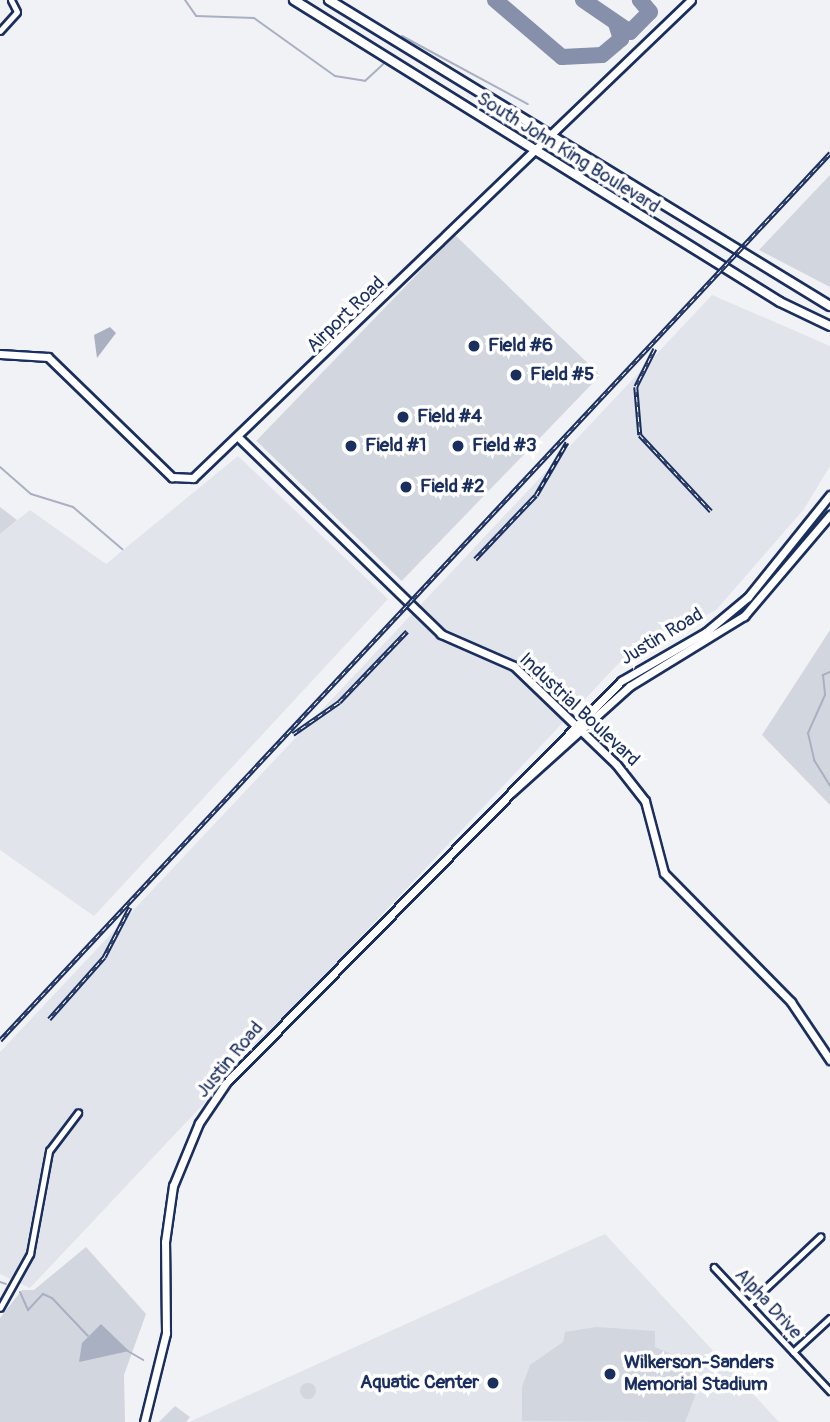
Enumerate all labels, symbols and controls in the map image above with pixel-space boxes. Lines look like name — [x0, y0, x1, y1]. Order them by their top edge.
street label: South John King Boulevard — [472, 87, 664, 219]
street label: Airport Road — [302, 272, 390, 358]
place label: Field #6 — [488, 335, 553, 357]
marker: Field #6 — [466, 338, 482, 354]
place label: Field #5 — [530, 364, 594, 386]
marker: Field #5 — [508, 367, 524, 383]
place label: Field #4 — [417, 406, 482, 428]
marker: Field #4 — [395, 409, 411, 425]
place label: Field #1 — [365, 435, 426, 457]
place label: Field #3 — [472, 435, 537, 457]
marker: Field #1 — [343, 438, 359, 454]
marker: Field #3 — [450, 438, 466, 454]
place label: Field #2 — [420, 476, 485, 498]
marker: Field #2 — [398, 479, 414, 495]
street label: Justin Road — [617, 603, 707, 671]
street label: Industrial Boulevard — [514, 648, 644, 772]
street label: Justin Road — [192, 1017, 268, 1103]
street label: Alpha Drive — [730, 1264, 806, 1344]
place label: Wilkerson-Sanders Memorial Stadium — [624, 1352, 774, 1396]
marker: Wilkerson-Sanders Memorial Stadium — [602, 1366, 618, 1382]
place label: Aquatic Center — [360, 1372, 479, 1394]
marker: Aquatic Center — [485, 1375, 501, 1391]

